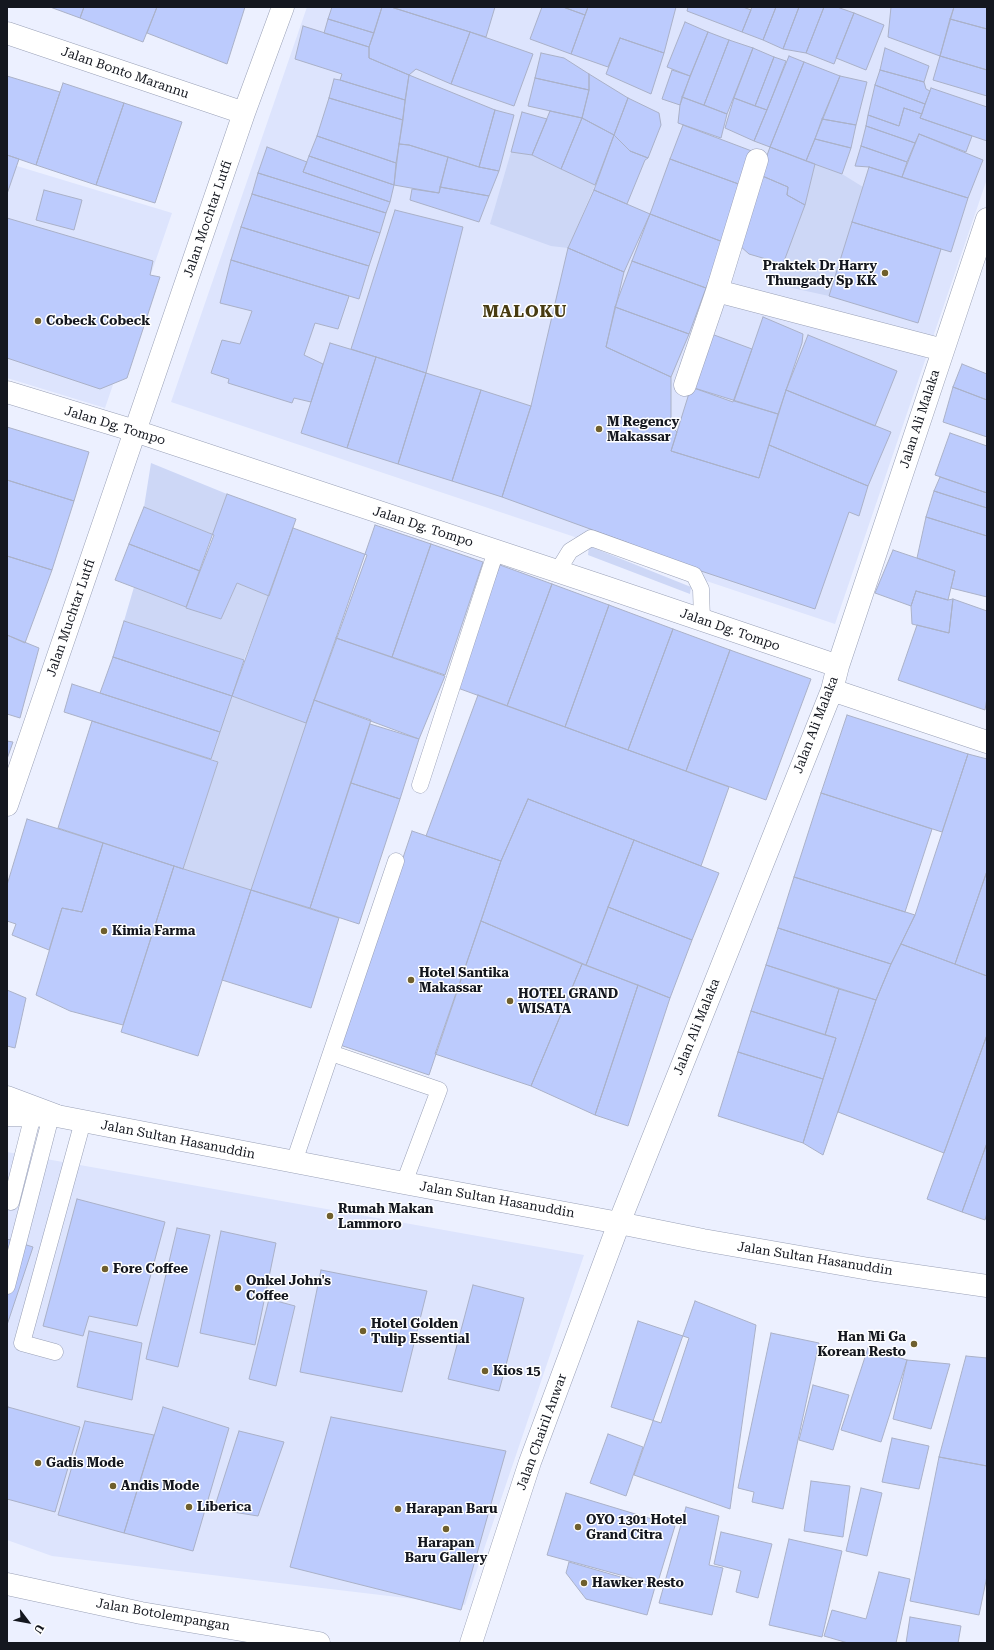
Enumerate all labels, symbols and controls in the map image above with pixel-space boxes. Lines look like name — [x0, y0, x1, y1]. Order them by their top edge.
street label: Jalan Bonto Marannu — [59, 44, 191, 102]
street label: Jalan Mochtar Lutfi — [181, 158, 235, 280]
place label: Praktek Dr Harry Thungady Sp KK — [763, 258, 877, 289]
marker: Praktek Dr Harry Thungady Sp KK — [880, 268, 890, 278]
district label: MALOKU — [482, 302, 568, 322]
place label: Cobeck Cobeck — [46, 313, 150, 329]
marker: Cobeck Cobeck — [33, 316, 43, 326]
street label: Jalan Ali Malaka — [897, 368, 943, 470]
street label: Jalan Dg. Tompo — [63, 403, 167, 449]
place label: M Regency Makassar — [607, 414, 679, 445]
marker: M Regency Makassar — [594, 424, 604, 434]
street label: Jalan Dg. Tompo — [371, 503, 475, 551]
street label: Jalan Muchtar Lutfi — [44, 557, 98, 679]
street label: Jalan Dg. Tompo — [678, 606, 782, 654]
street label: Jalan Ali Malaka — [790, 674, 842, 776]
place label: Kimia Farma — [112, 923, 195, 939]
marker: Kimia Farma — [99, 926, 109, 936]
place label: Hotel Santika Makassar — [419, 965, 509, 996]
marker: Hotel Santika Makassar — [406, 975, 416, 985]
street label: Jalan Ali Malaka — [671, 976, 723, 1078]
place label: HOTEL GRAND WISATA — [518, 986, 618, 1017]
marker: HOTEL GRAND WISATA — [505, 996, 515, 1006]
street label: Jalan Sultan Hasanuddin — [99, 1117, 257, 1163]
street label: Jalan Sultan Hasanuddin — [418, 1179, 576, 1221]
place label: Rumah Makan Lammoro — [338, 1201, 434, 1232]
marker: Rumah Makan Lammoro — [325, 1211, 335, 1221]
street label: Jalan Sultan Hasanuddin — [736, 1239, 894, 1279]
place label: Fore Coffee — [113, 1261, 188, 1277]
marker: Fore Coffee — [100, 1264, 110, 1274]
place label: Onkel John's Coffee — [246, 1273, 331, 1304]
marker: Onkel John's Coffee — [233, 1283, 243, 1293]
place label: Hotel Golden Tulip Essential — [371, 1316, 469, 1347]
marker: Hotel Golden Tulip Essential — [358, 1326, 368, 1336]
place label: Han Mi Ga Korean Resto — [817, 1329, 906, 1360]
marker: Han Mi Ga Korean Resto — [909, 1339, 919, 1349]
place label: Kios 15 — [493, 1363, 540, 1379]
marker: Kios 15 — [480, 1366, 490, 1376]
street label: Jalan Chairil Anwar — [514, 1372, 570, 1492]
place label: Gadis Mode — [46, 1455, 124, 1471]
marker: Gadis Mode — [33, 1458, 43, 1468]
place label: Andis Mode — [121, 1478, 199, 1494]
marker: Andis Mode — [108, 1481, 118, 1491]
place label: Liberica — [197, 1499, 251, 1515]
place label: Harapan Baru — [406, 1501, 498, 1517]
marker: Liberica — [184, 1502, 194, 1512]
marker: Harapan Baru — [393, 1504, 403, 1514]
place label: OYO 1301 Hotel Grand Citra — [586, 1512, 686, 1543]
marker: OYO 1301 Hotel Grand Citra — [573, 1522, 583, 1532]
marker: Harapan Baru Gallery — [441, 1524, 451, 1534]
place label: Harapan Baru Gallery — [405, 1535, 487, 1566]
place label: Hawker Resto — [592, 1575, 684, 1591]
marker: Hawker Resto — [579, 1578, 589, 1588]
street label: Jalan Botolempangan — [95, 1596, 231, 1634]
north arrow — [8, 1602, 48, 1642]
text: U — [31, 1622, 46, 1636]

